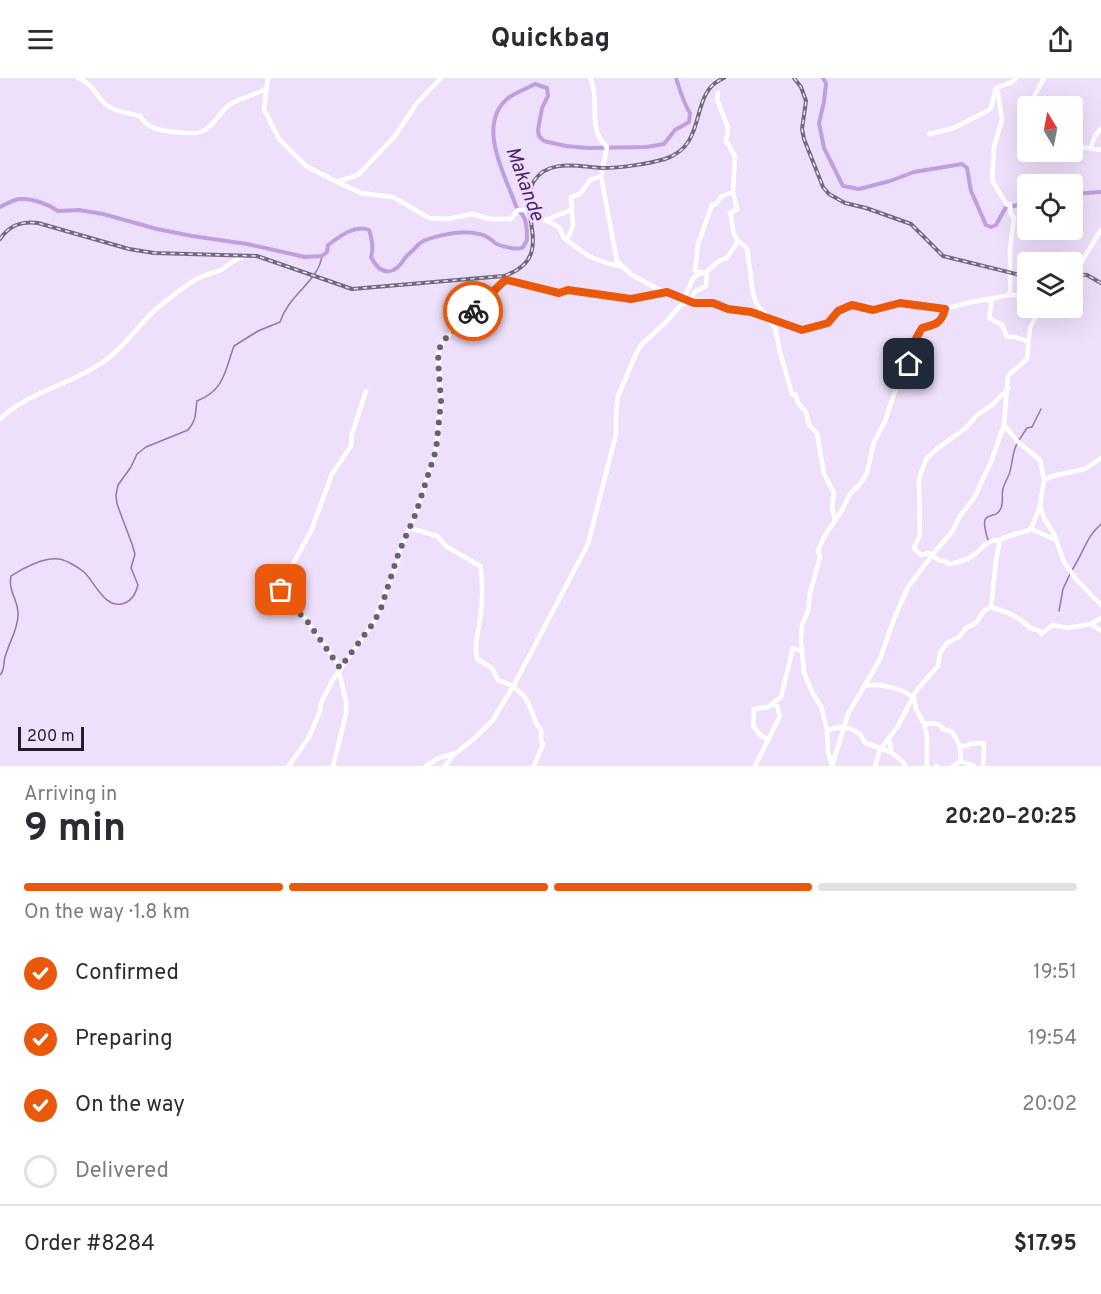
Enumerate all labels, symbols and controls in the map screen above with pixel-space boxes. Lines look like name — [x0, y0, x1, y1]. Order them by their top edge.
text: Quickbag — [491, 22, 610, 56]
icon: menu — [24, 23, 57, 56]
icon: share — [1044, 23, 1077, 56]
north arrow — [1017, 96, 1083, 162]
map controls — [1017, 96, 1083, 318]
water label: Makande — [499, 143, 550, 225]
button: locate — [1017, 174, 1083, 240]
button: layers — [1017, 252, 1083, 318]
courier — [443, 281, 503, 341]
icon: bike — [457, 295, 490, 328]
pin — [883, 338, 934, 389]
icon: home — [892, 347, 925, 380]
pin — [255, 564, 306, 615]
icon: bag — [264, 573, 297, 606]
scale bar — [18, 724, 84, 752]
text: 200 m — [27, 727, 75, 747]
text: Arriving in — [24, 782, 117, 808]
text: 20:20–20:25 — [945, 804, 1077, 831]
text: 9 min — [24, 806, 126, 855]
text: On the way · 1.8 km — [24, 900, 190, 926]
icon: check — [24, 957, 57, 990]
text: Confirmed — [75, 960, 179, 987]
text: 19:51 — [1033, 960, 1077, 986]
icon: check — [24, 1023, 57, 1056]
text: Preparing — [75, 1026, 173, 1053]
text: 19:54 — [1028, 1026, 1077, 1052]
icon: check — [24, 1089, 57, 1122]
text: On the way — [75, 1092, 185, 1119]
text: 20:02 — [1022, 1092, 1077, 1118]
text: Delivered — [75, 1158, 169, 1185]
text: Order #8284 — [24, 1231, 155, 1258]
text: $17.95 — [1014, 1231, 1077, 1258]

